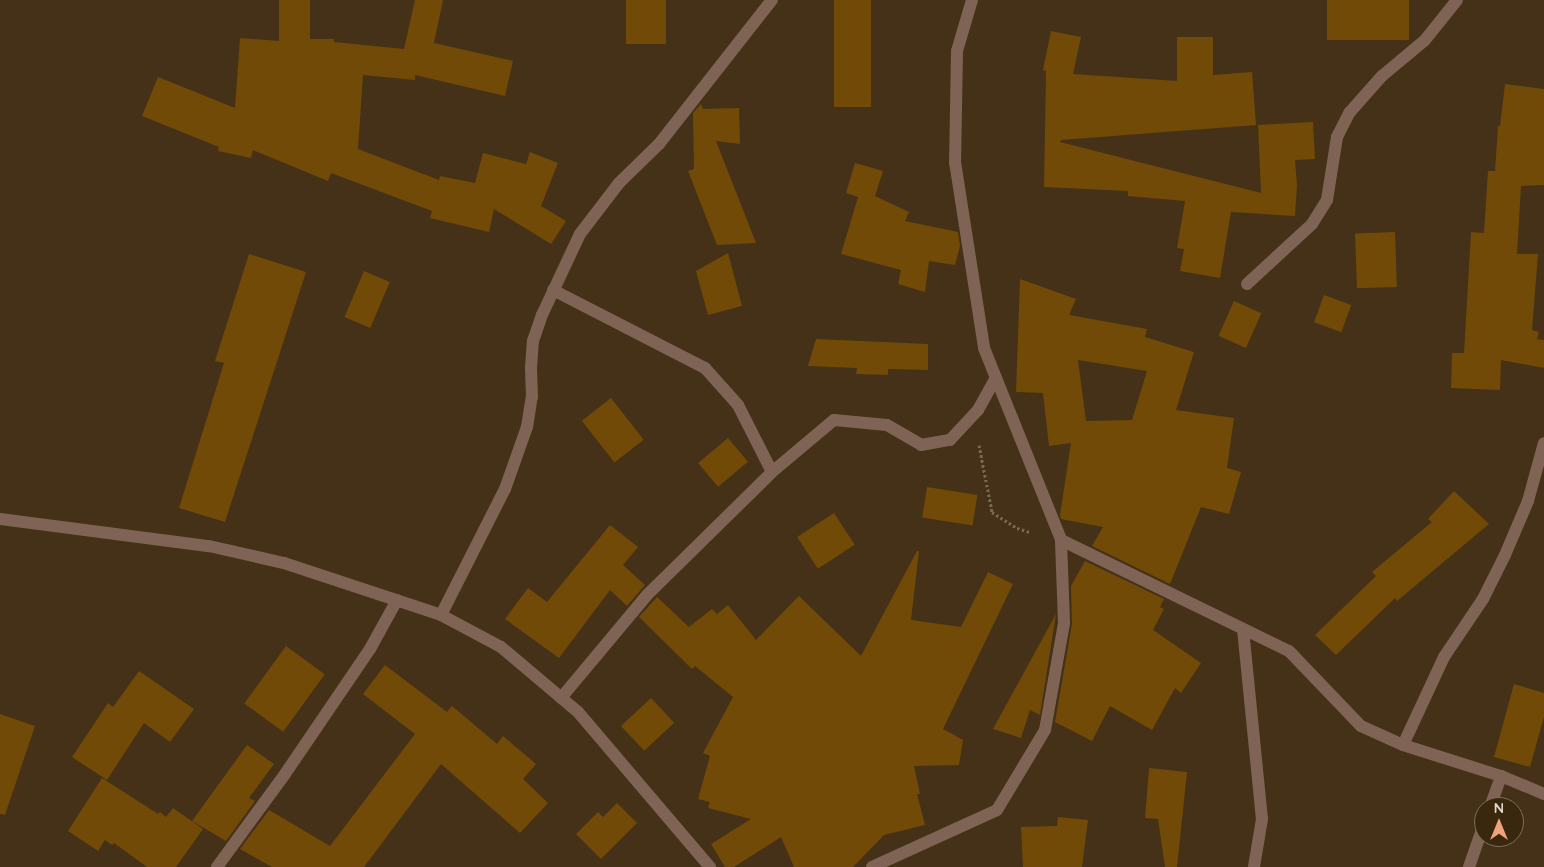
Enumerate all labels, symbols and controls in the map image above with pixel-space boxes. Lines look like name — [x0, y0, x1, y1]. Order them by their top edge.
north arrow — [1474, 797, 1524, 847]
text: N — [1494, 799, 1504, 817]

